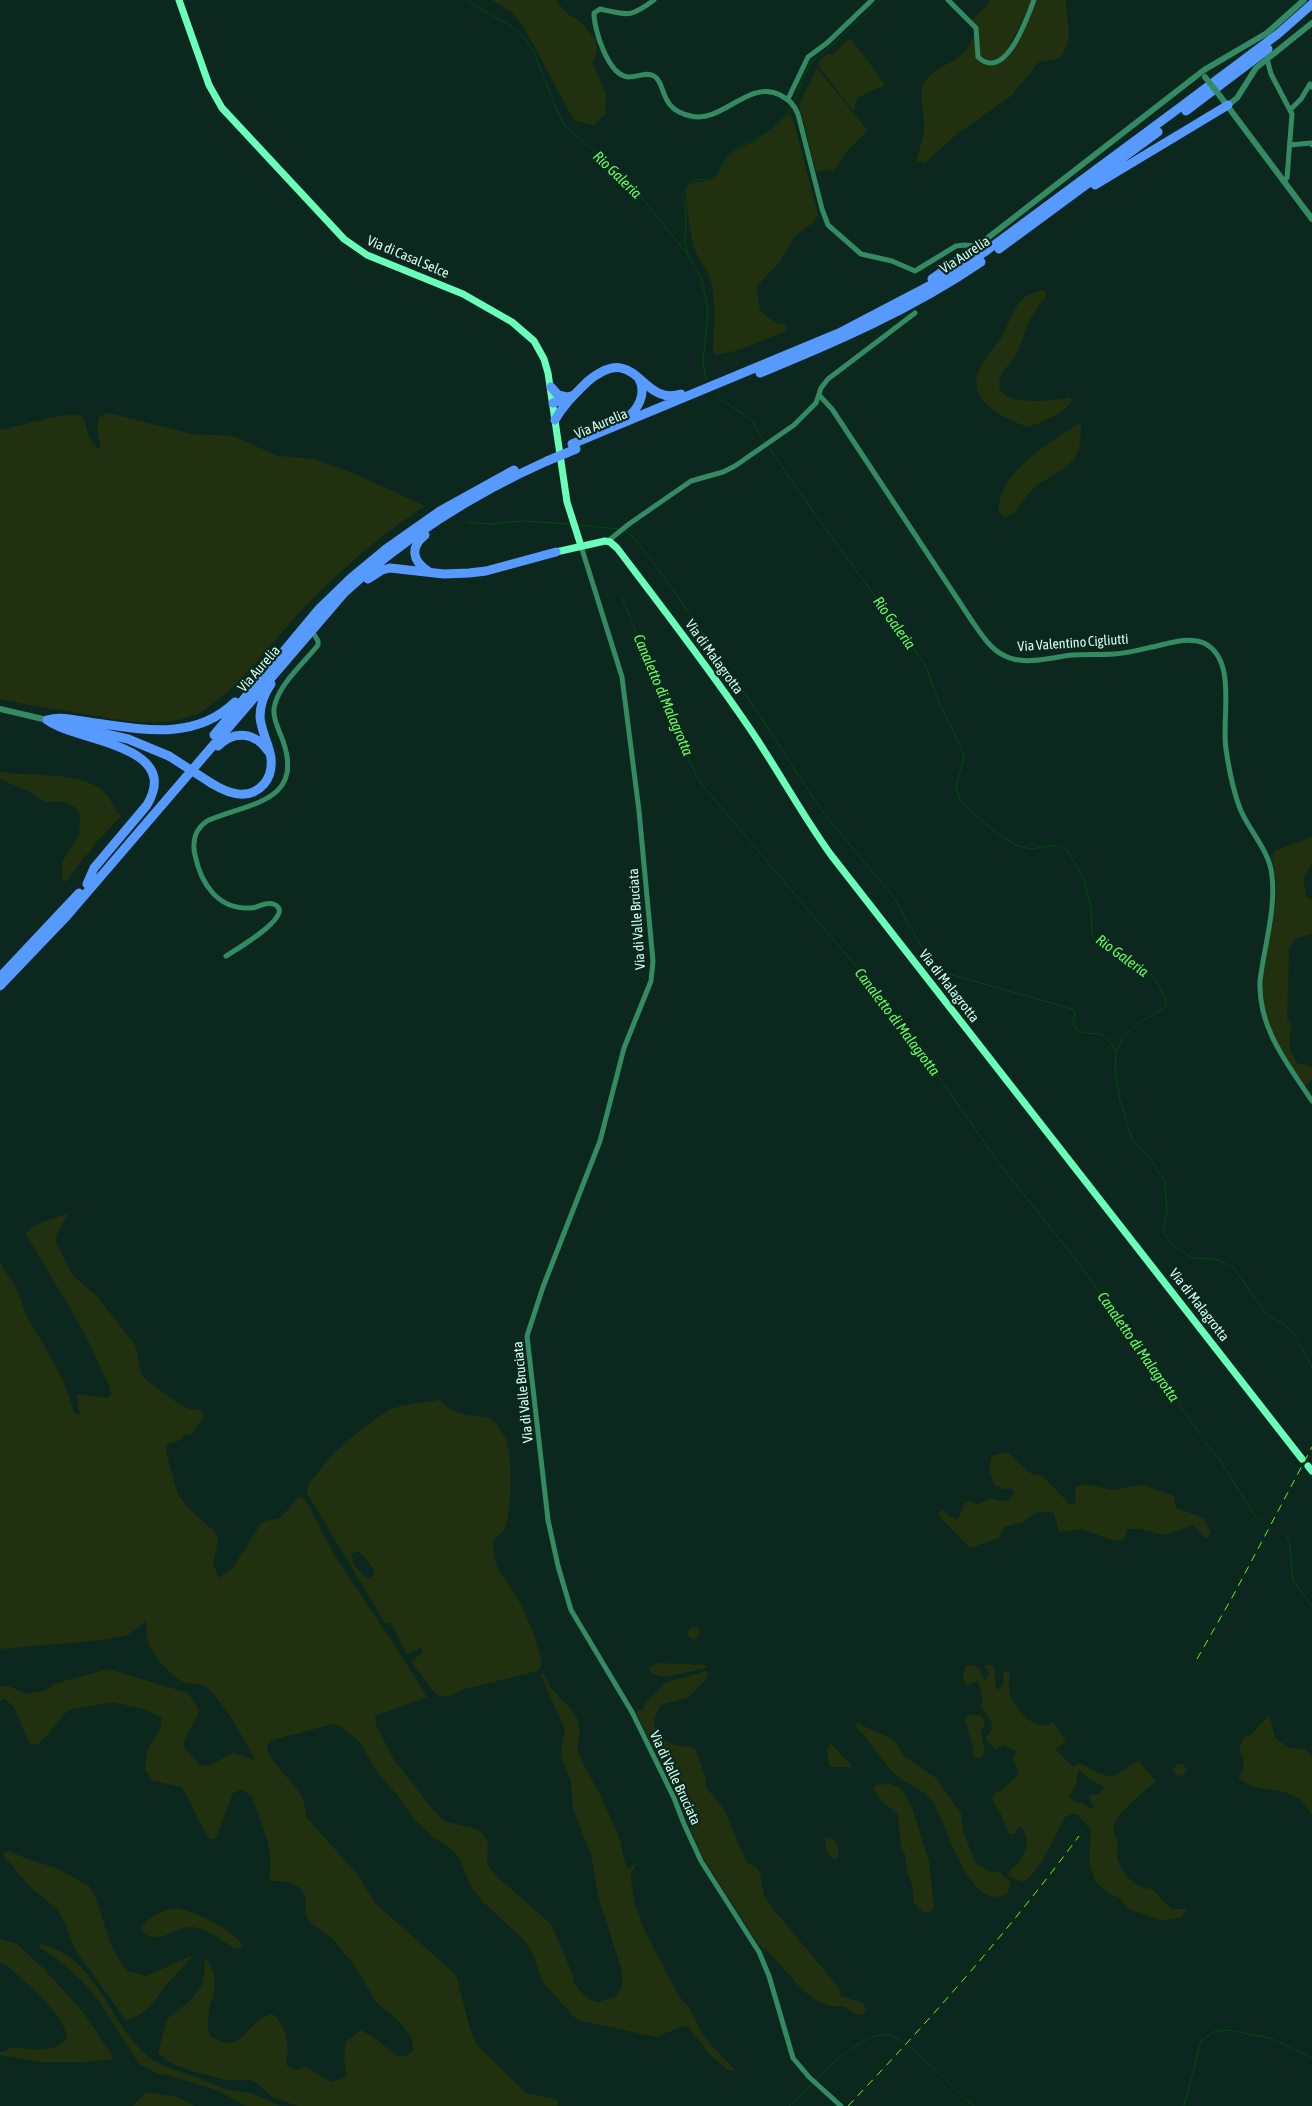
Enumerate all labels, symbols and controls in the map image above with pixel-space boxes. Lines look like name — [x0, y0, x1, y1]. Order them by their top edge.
water label: Rio Galeria — [589, 148, 645, 202]
street label: Via di Casal Selce — [364, 232, 452, 282]
street label: Via Aurelia — [937, 233, 993, 277]
street label: Via Aurelia — [572, 405, 630, 443]
water label: Rio Galeria — [869, 593, 919, 653]
street label: Via di Malagrotta — [681, 617, 747, 697]
street label: Via Valentino Cigliutti — [1017, 631, 1129, 655]
water label: Canaletto di Malagrotta — [629, 632, 697, 758]
street label: Via Aurelia — [234, 642, 284, 696]
street label: Via di Valle Bruciata — [625, 868, 649, 970]
water label: Rio Galeria — [1092, 931, 1152, 981]
street label: Via di Malagrotta — [915, 946, 983, 1026]
water label: Canaletto di Malagrotta — [851, 965, 943, 1079]
street label: Via di Malagrotta — [1165, 1265, 1233, 1345]
water label: Canaletto di Malagrotta — [1093, 1289, 1183, 1405]
street label: Via di Valle Bruciata — [509, 1341, 537, 1443]
street label: Via di Valle Bruciata — [646, 1728, 704, 1828]

